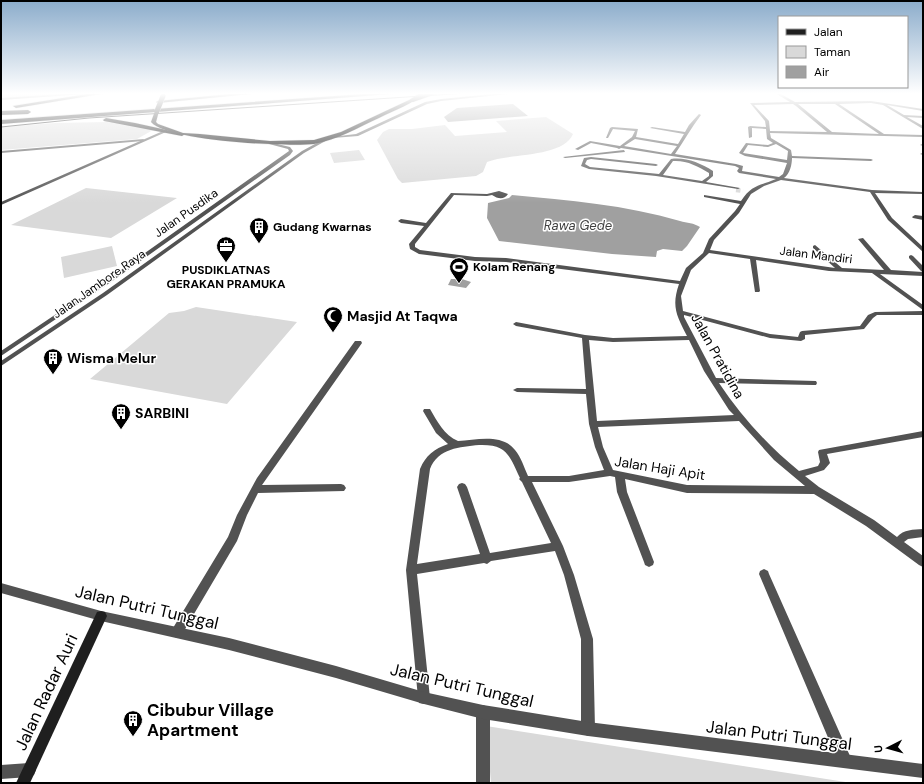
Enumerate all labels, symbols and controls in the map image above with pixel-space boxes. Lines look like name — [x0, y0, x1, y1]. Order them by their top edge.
legend — [778, 16, 908, 88]
text: Jalan — [814, 24, 843, 40]
text: Taman — [814, 44, 851, 60]
text: Air — [814, 64, 830, 80]
street label: Jalan Pusdika — [151, 185, 221, 241]
building icon: Gudang Kwarnas — [248, 216, 270, 244]
water label: Rawa Gede — [544, 217, 612, 234]
place label: Gudang Kwarnas — [273, 219, 372, 235]
office icon: PUSDIKLATNAS GERAKAN PRAMUKA — [215, 235, 237, 263]
street label: Jalan Mandiri — [779, 243, 853, 267]
street label: Jalan Jambore Raya — [49, 246, 149, 322]
sports icon: Kolam Renang — [448, 256, 470, 284]
place label: Kolam Renang — [473, 259, 555, 275]
place label: PUSDIKLATNAS GERAKAN PRAMUKA — [167, 262, 286, 292]
mosque icon: Masjid At Taqwa — [322, 305, 344, 333]
place label: Masjid At Taqwa — [347, 307, 458, 325]
street label: Jalan Pratidina — [687, 310, 749, 402]
building icon: Wisma Melur — [42, 347, 64, 375]
place label: Wisma Melur — [67, 349, 156, 367]
building icon: SARBINI — [110, 402, 132, 430]
place label: SARBINI — [135, 404, 189, 422]
street label: Jalan Haji Apit — [613, 452, 707, 484]
street label: Jalan Putri Tunggal — [73, 580, 221, 634]
street label: Jalan Radar Auri — [9, 630, 83, 754]
street label: Jalan Putri Tunggal — [388, 658, 536, 712]
place label: Cibubur Village Apartment — [147, 699, 274, 741]
building icon: Cibubur Village Apartment — [122, 709, 144, 737]
street label: Jalan Putri Tunggal — [705, 715, 853, 755]
north arrow — [868, 728, 908, 768]
text: U — [871, 745, 885, 754]

